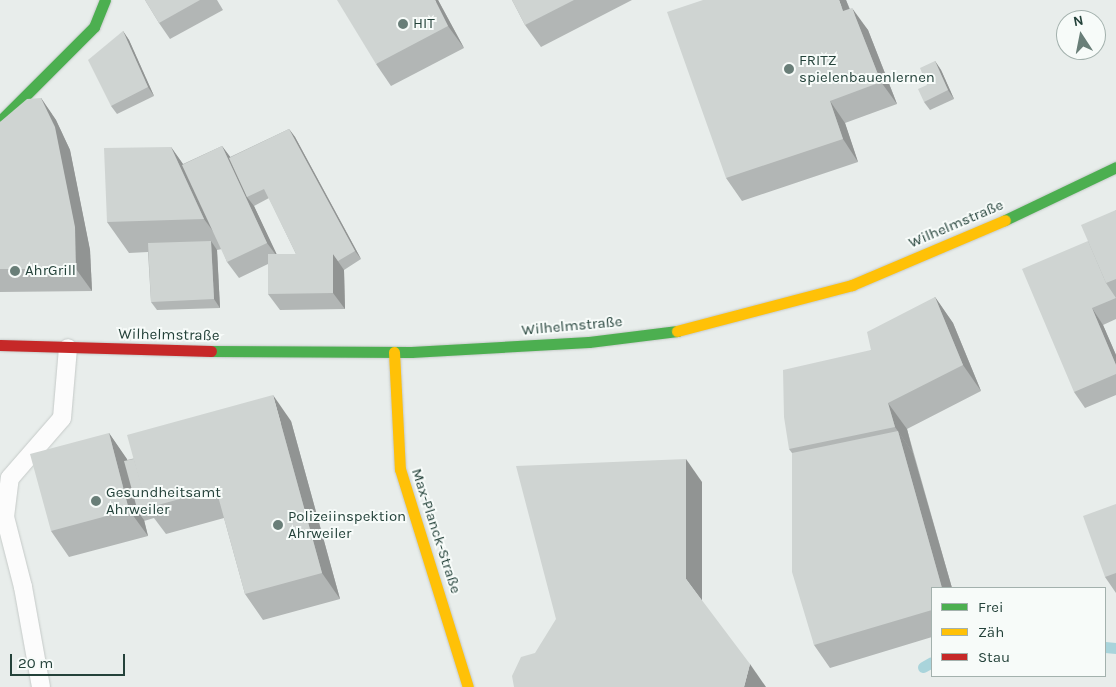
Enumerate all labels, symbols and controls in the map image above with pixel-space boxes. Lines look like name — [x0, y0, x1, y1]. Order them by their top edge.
north arrow — [1056, 10, 1106, 60]
text: N — [1072, 11, 1085, 30]
place label: HIT — [413, 15, 435, 33]
marker: HIT — [397, 18, 409, 30]
place label: FRITZ spielenbauenlernen — [799, 51, 935, 86]
marker: FRITZ spielenbauenlernen — [783, 63, 795, 75]
street label: Wilhelmstraße — [906, 196, 1006, 252]
place label: AhrGrill — [25, 262, 76, 280]
marker: AhrGrill — [9, 265, 21, 277]
street label: Wilhelmstraße — [521, 313, 623, 339]
street label: Wilhelmstraße — [118, 325, 220, 345]
street label: Max-Planck-Straße — [407, 466, 465, 596]
place label: Gesundheitsamt Ahrweiler — [106, 483, 221, 518]
marker: Gesundheitsamt Ahrweiler — [90, 495, 102, 507]
place label: Polizeiinspektion Ahrweiler — [288, 507, 406, 542]
marker: Polizeiinspektion Ahrweiler — [272, 519, 284, 531]
legend — [931, 587, 1106, 677]
text: Frei — [978, 598, 1003, 616]
text: Zäh — [978, 623, 1004, 641]
scale bar — [12, 644, 128, 676]
text: Stau — [978, 648, 1010, 666]
text: 20 m — [18, 654, 53, 672]

